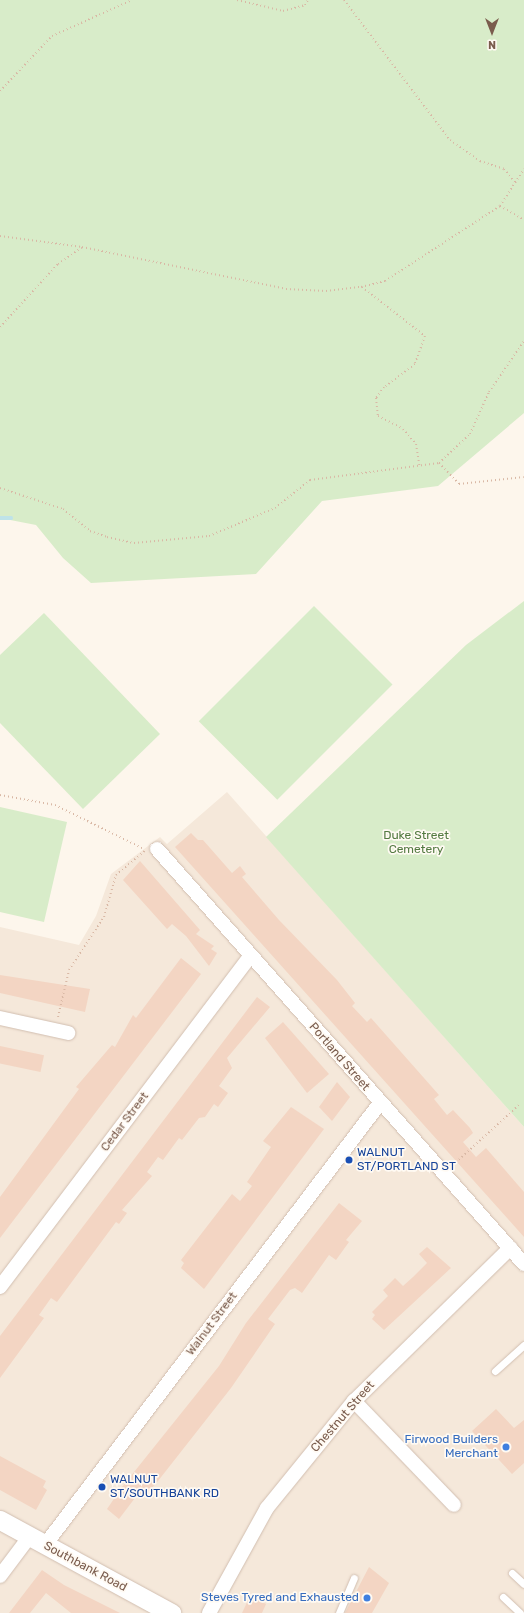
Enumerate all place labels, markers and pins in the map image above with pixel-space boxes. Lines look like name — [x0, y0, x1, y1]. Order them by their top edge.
place label: WALNUT ST/PORTLAND ST — [357, 1146, 456, 1174]
marker: WALNUT ST/PORTLAND ST — [344, 1155, 354, 1165]
place label: Firwood Builders Merchant — [405, 1433, 498, 1461]
marker: Firwood Builders Merchant — [501, 1442, 511, 1452]
place label: WALNUT ST/SOUTHBANK RD — [110, 1473, 219, 1501]
marker: WALNUT ST/SOUTHBANK RD — [97, 1482, 107, 1492]
place label: Steves Tyred and Exhausted — [201, 1591, 359, 1605]
marker: Steves Tyred and Exhausted — [362, 1593, 372, 1603]

